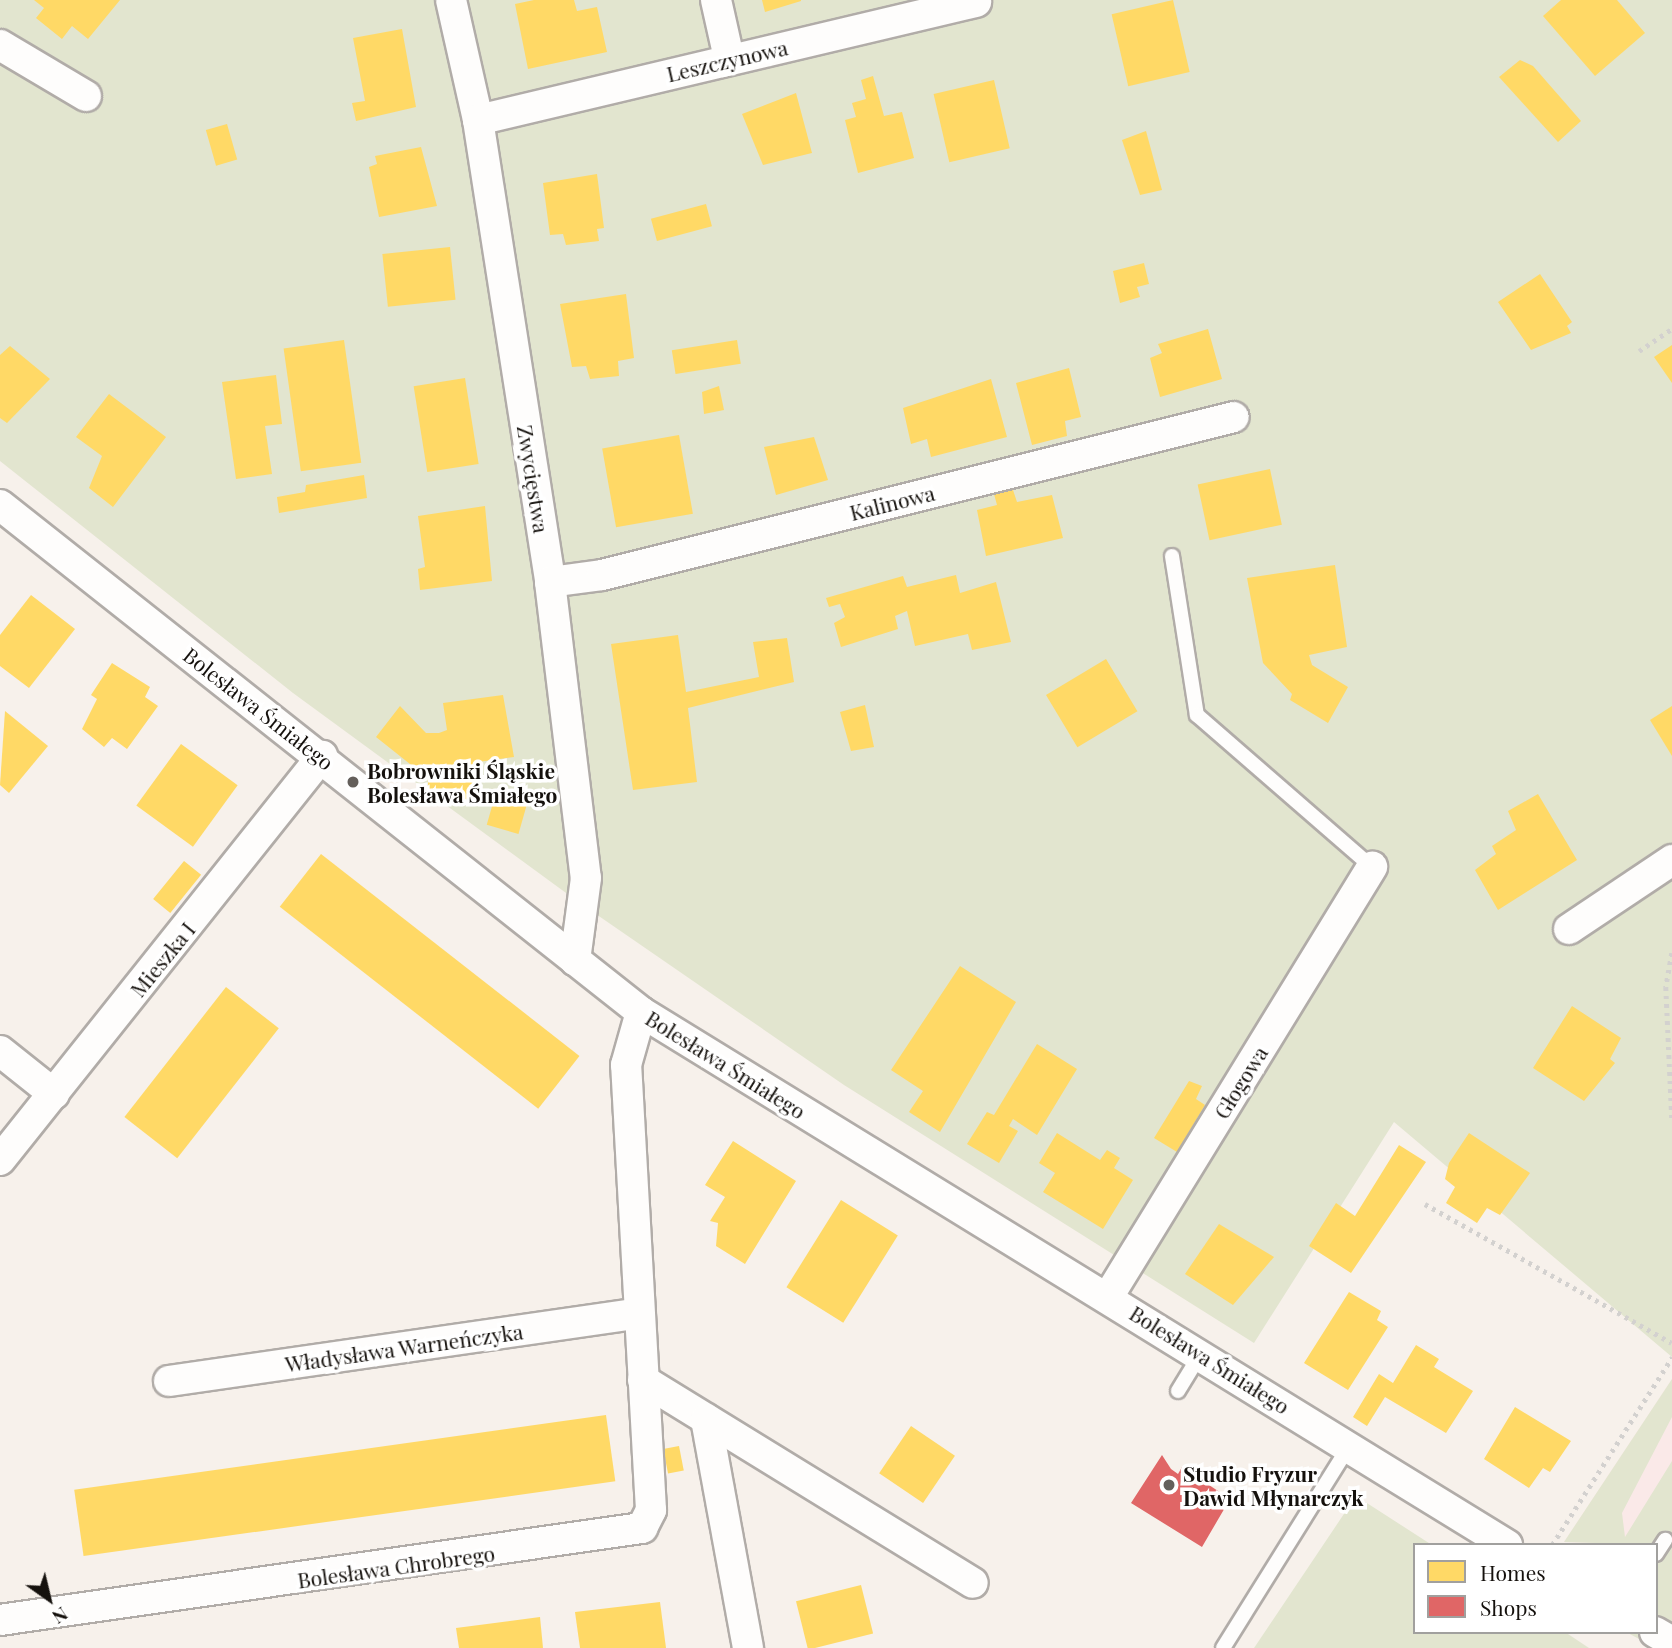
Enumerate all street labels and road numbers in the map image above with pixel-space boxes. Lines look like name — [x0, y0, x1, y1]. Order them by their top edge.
street label: Leszczynowa — [664, 34, 790, 86]
street label: Zwycięstwa — [513, 423, 555, 535]
street label: Kalinowa — [847, 479, 937, 525]
street label: Bolesława Śmiałego — [179, 642, 339, 774]
street label: Mieszka I — [124, 917, 200, 1001]
street label: Bolesława Śmiałego — [641, 1005, 811, 1123]
street label: Głogowa — [1208, 1041, 1272, 1123]
street label: Bolesława Śmiałego — [1125, 1300, 1295, 1418]
street label: Władysława Warneńczyka — [283, 1318, 525, 1376]
street label: Bolesława Chrobrego — [296, 1540, 496, 1592]

